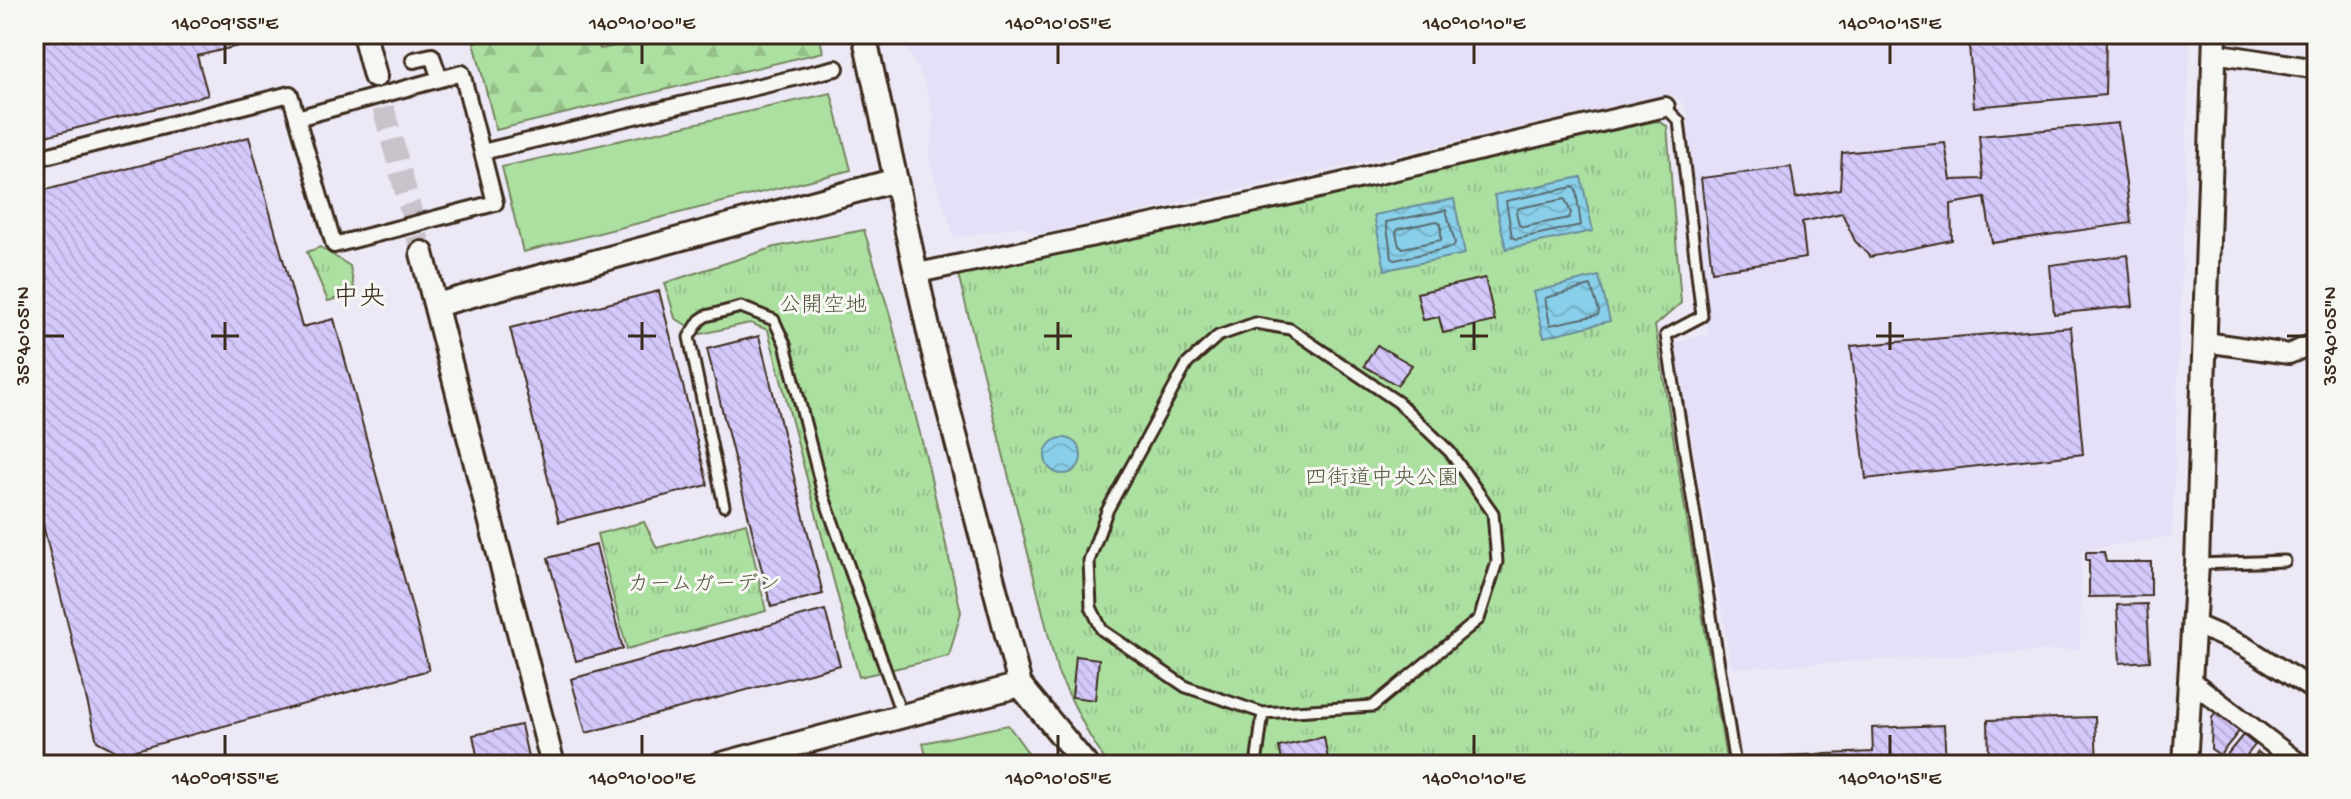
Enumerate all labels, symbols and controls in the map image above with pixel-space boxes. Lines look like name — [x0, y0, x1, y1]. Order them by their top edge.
text: 140°09'55"E — [171, 14, 280, 37]
text: 140°10'00"E — [588, 14, 696, 37]
text: 140°10'05"E — [1004, 14, 1112, 37]
text: 140°10'10"E — [1422, 14, 1527, 37]
text: 140°10'15"E — [1838, 14, 1942, 37]
district label: 中央 — [333, 282, 385, 315]
text: 35°40'05"N — [14, 286, 37, 387]
text: 35°40'05"N — [2321, 286, 2344, 387]
park label: 公開空地 — [779, 293, 867, 320]
park label: 四街道中央公園 — [1305, 465, 1459, 493]
park label: カームガーデン — [627, 573, 781, 599]
text: 140°09'55"E — [171, 769, 280, 792]
text: 140°10'00"E — [588, 769, 696, 792]
text: 140°10'05"E — [1004, 769, 1112, 792]
text: 140°10'10"E — [1422, 769, 1527, 792]
text: 140°10'15"E — [1838, 769, 1942, 792]

